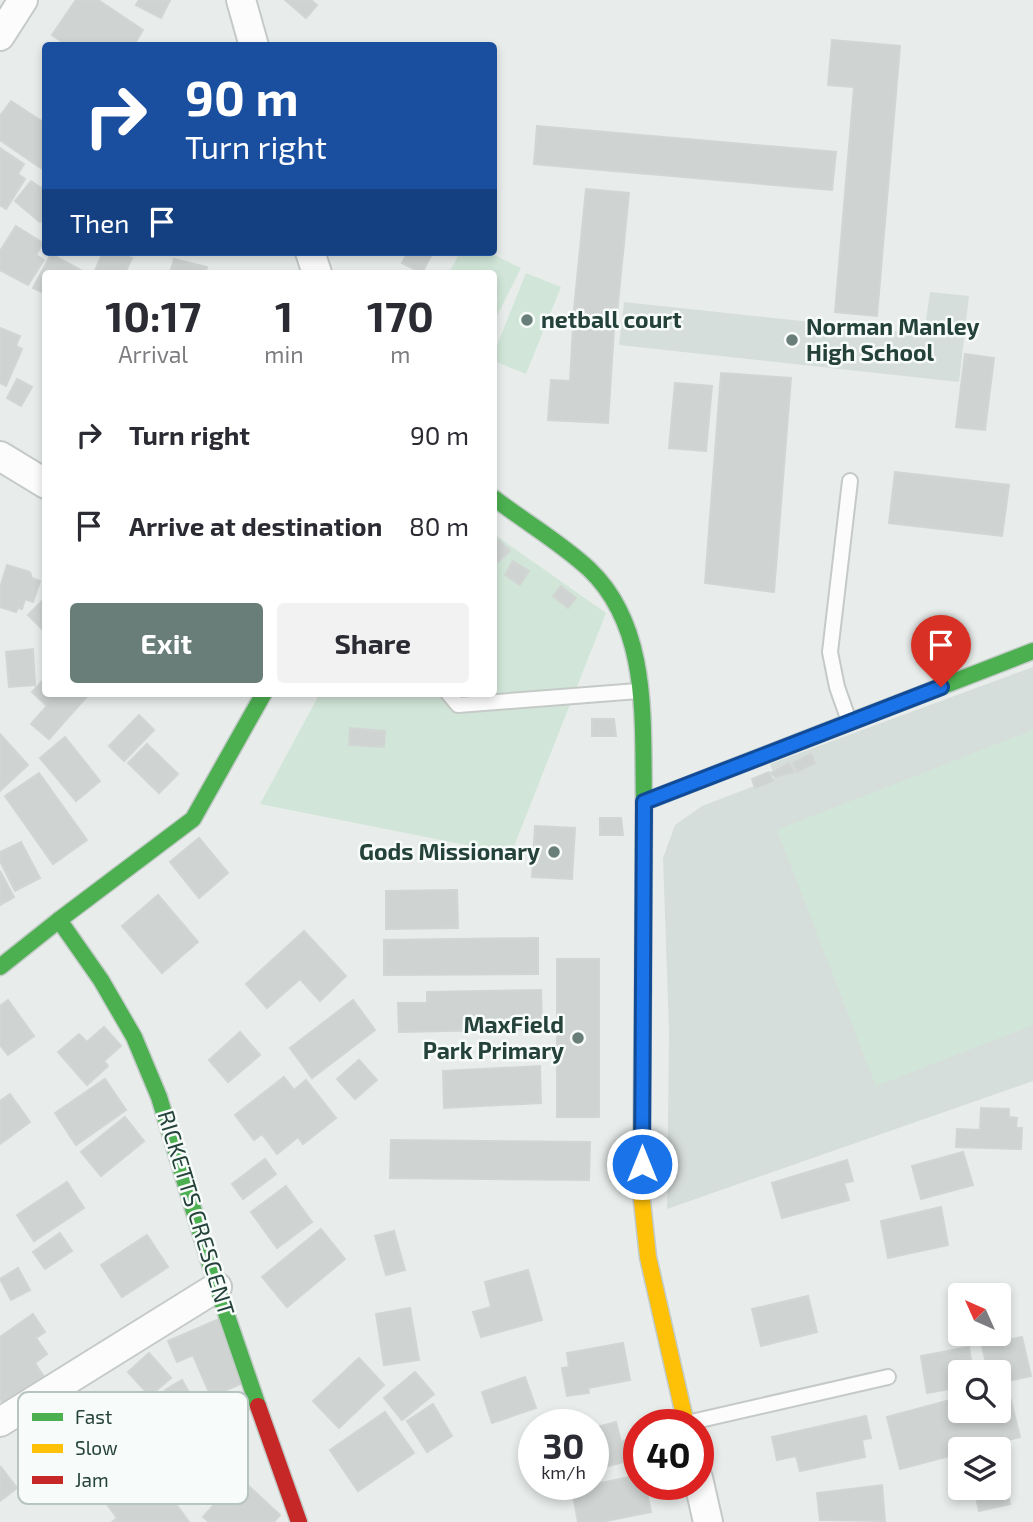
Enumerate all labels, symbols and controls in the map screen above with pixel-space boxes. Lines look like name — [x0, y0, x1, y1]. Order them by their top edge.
text: 90 m — [185, 67, 299, 126]
icon: right — [70, 70, 161, 161]
text: Turn right — [185, 127, 327, 165]
icon: arrive — [143, 203, 181, 241]
text: Then — [70, 207, 129, 238]
text: 10:17 — [105, 290, 201, 340]
text: 1 — [275, 290, 293, 340]
text: 170 — [367, 290, 434, 340]
place label: netball court — [541, 305, 682, 333]
marker: netball court — [519, 312, 535, 328]
place label: Norman Manley High School — [806, 312, 980, 366]
marker: Norman Manley High School — [784, 332, 800, 348]
text: Arrival — [118, 340, 188, 368]
text: min — [264, 340, 304, 368]
text: m — [390, 340, 410, 368]
icon: right — [70, 416, 108, 454]
text: Turn right — [129, 419, 250, 450]
text: 90 m — [410, 419, 469, 450]
icon: arrive — [70, 507, 108, 545]
text: Arrive at destination — [129, 510, 382, 541]
text: 80 m — [409, 510, 469, 541]
button: Exit — [70, 603, 263, 683]
button: Share — [277, 603, 469, 683]
pin — [911, 615, 971, 687]
icon: arrive — [922, 626, 960, 664]
place label: Gods Missionary — [359, 837, 540, 865]
marker: Gods Missionary — [546, 844, 562, 860]
place label: MaxField Park Primary — [423, 1010, 564, 1064]
marker: MaxField Park Primary — [570, 1030, 586, 1046]
street label: RICKETTS CRESCENT — [152, 1107, 241, 1319]
position arrow — [605, 1127, 679, 1201]
north arrow — [948, 1283, 1012, 1346]
map controls — [948, 1283, 1011, 1500]
button: search — [948, 1360, 1011, 1423]
legend — [18, 1392, 248, 1504]
text: Fast — [75, 1405, 112, 1428]
speed limit sign: 40 — [623, 1409, 714, 1500]
text: 30 — [543, 1424, 584, 1466]
text: Slow — [75, 1436, 118, 1459]
button: layers — [948, 1437, 1011, 1500]
text: km/h — [541, 1461, 586, 1483]
text: Jam — [75, 1468, 109, 1491]

